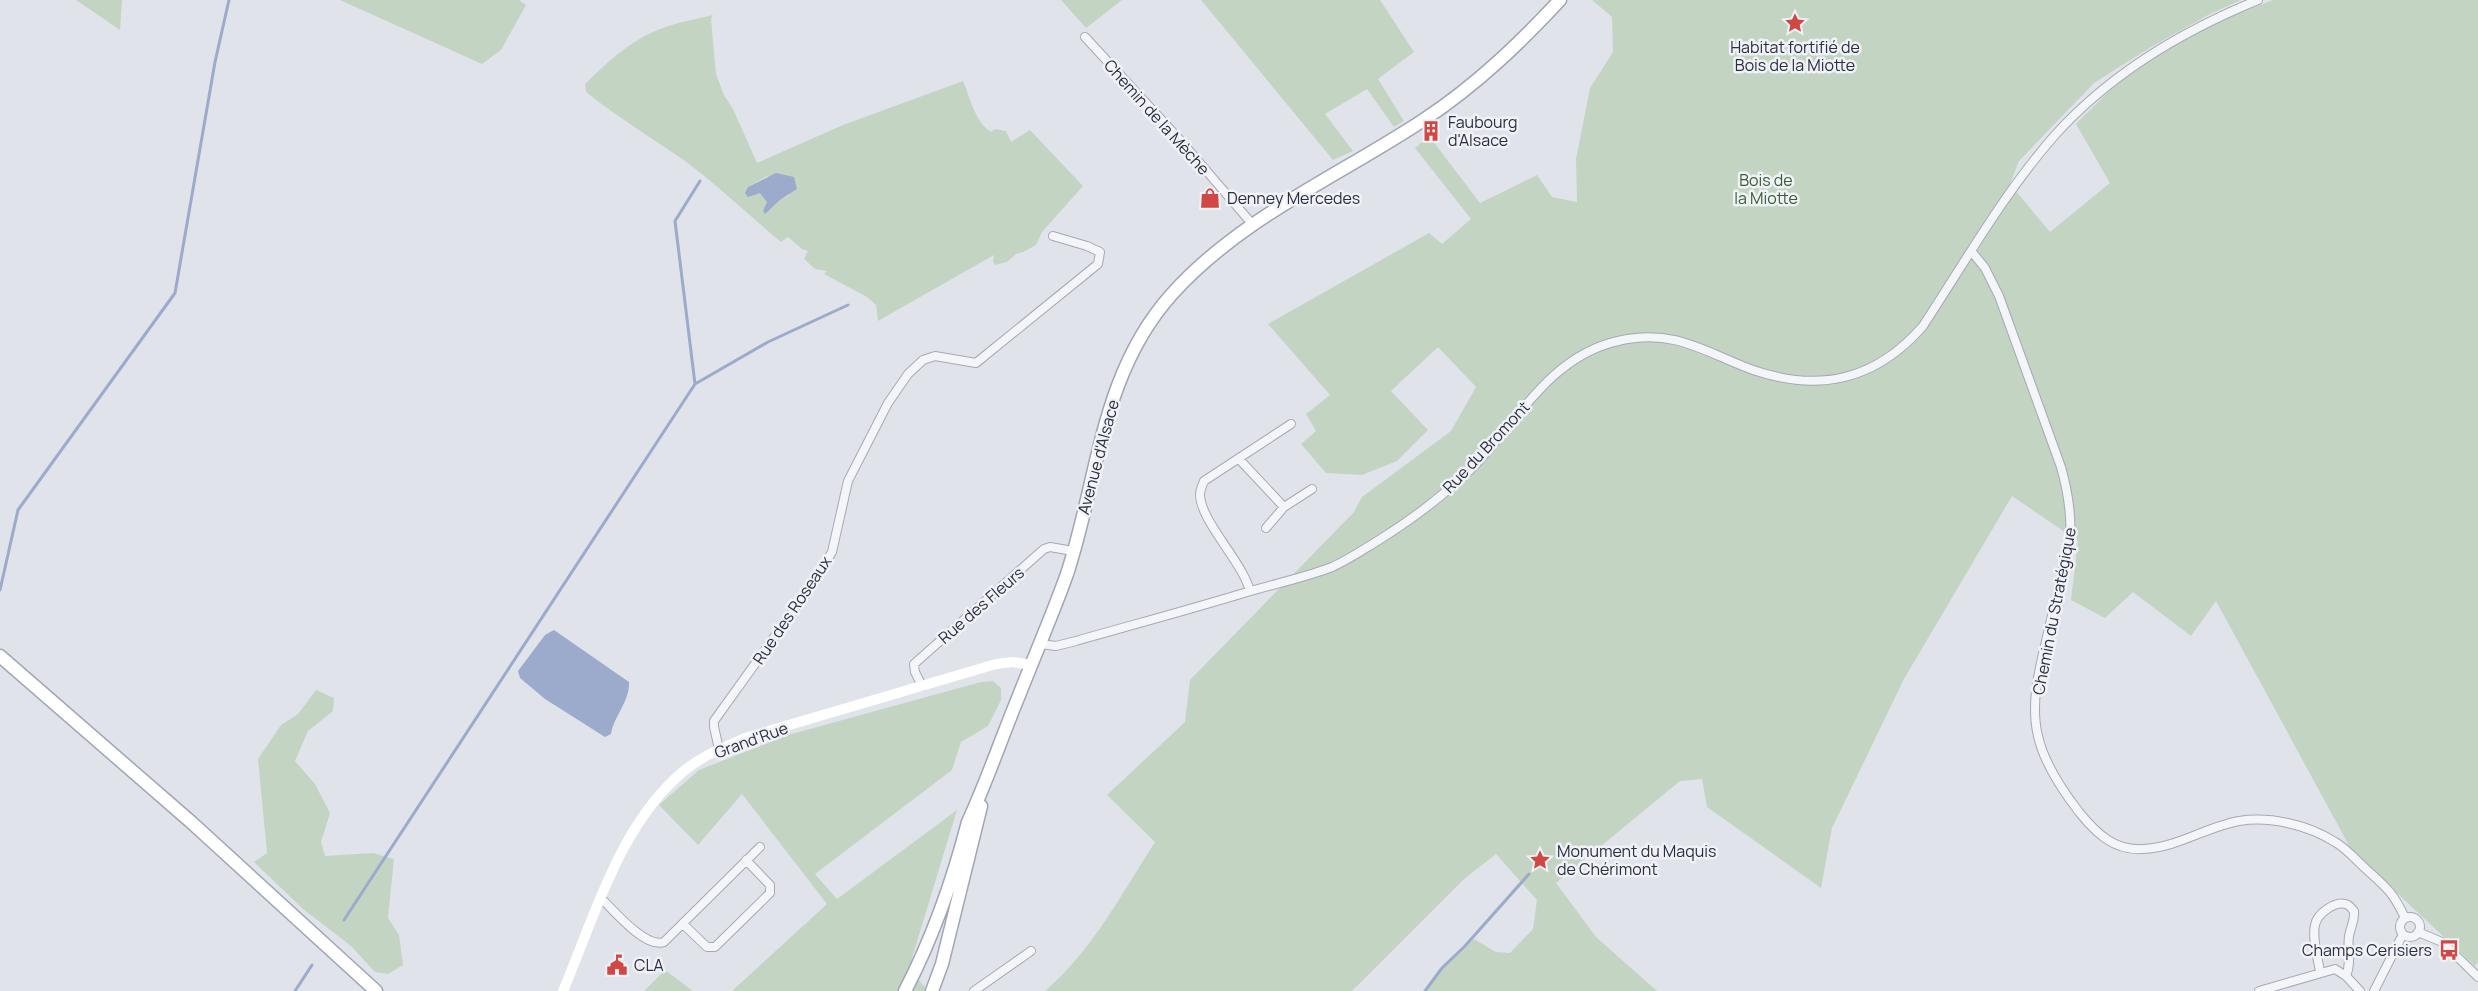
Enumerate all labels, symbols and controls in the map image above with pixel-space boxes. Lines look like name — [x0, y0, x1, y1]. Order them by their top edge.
place icon: Habitat fortifié de Bois de la Miotte — [1783, 11, 1807, 35]
place label: Habitat fortifié de Bois de la Miotte — [1730, 36, 1860, 76]
street label: Chemin de la Mèche — [1099, 54, 1215, 180]
place label: Faubourg d'Alsace — [1448, 111, 1518, 151]
building icon: Faubourg d'Alsace — [1419, 119, 1443, 143]
park label: Bois de la Miotte — [1734, 169, 1798, 209]
shop icon: Denney Mercedes — [1198, 186, 1222, 210]
place label: Denney Mercedes — [1227, 187, 1360, 209]
street label: Rue du Bromont — [1438, 396, 1534, 498]
street label: Avenue d'Alsace — [1072, 397, 1124, 517]
street label: Chemin du Stratégique — [2027, 525, 2081, 697]
street label: Rue des Roseaux — [748, 551, 837, 669]
street label: Rue des Fleurs — [933, 562, 1029, 648]
street label: Grand'Rue — [711, 717, 791, 763]
place label: Monument du Maquis de Chérimont — [1557, 840, 1716, 880]
place icon: Monument du Maquis de Chérimont — [1528, 848, 1552, 872]
bus stop icon: Champs Cerisiers — [2437, 938, 2461, 962]
place label: Champs Cerisiers — [2302, 939, 2432, 961]
public building icon: CLA — [605, 953, 629, 977]
place label: CLA — [634, 954, 664, 976]

